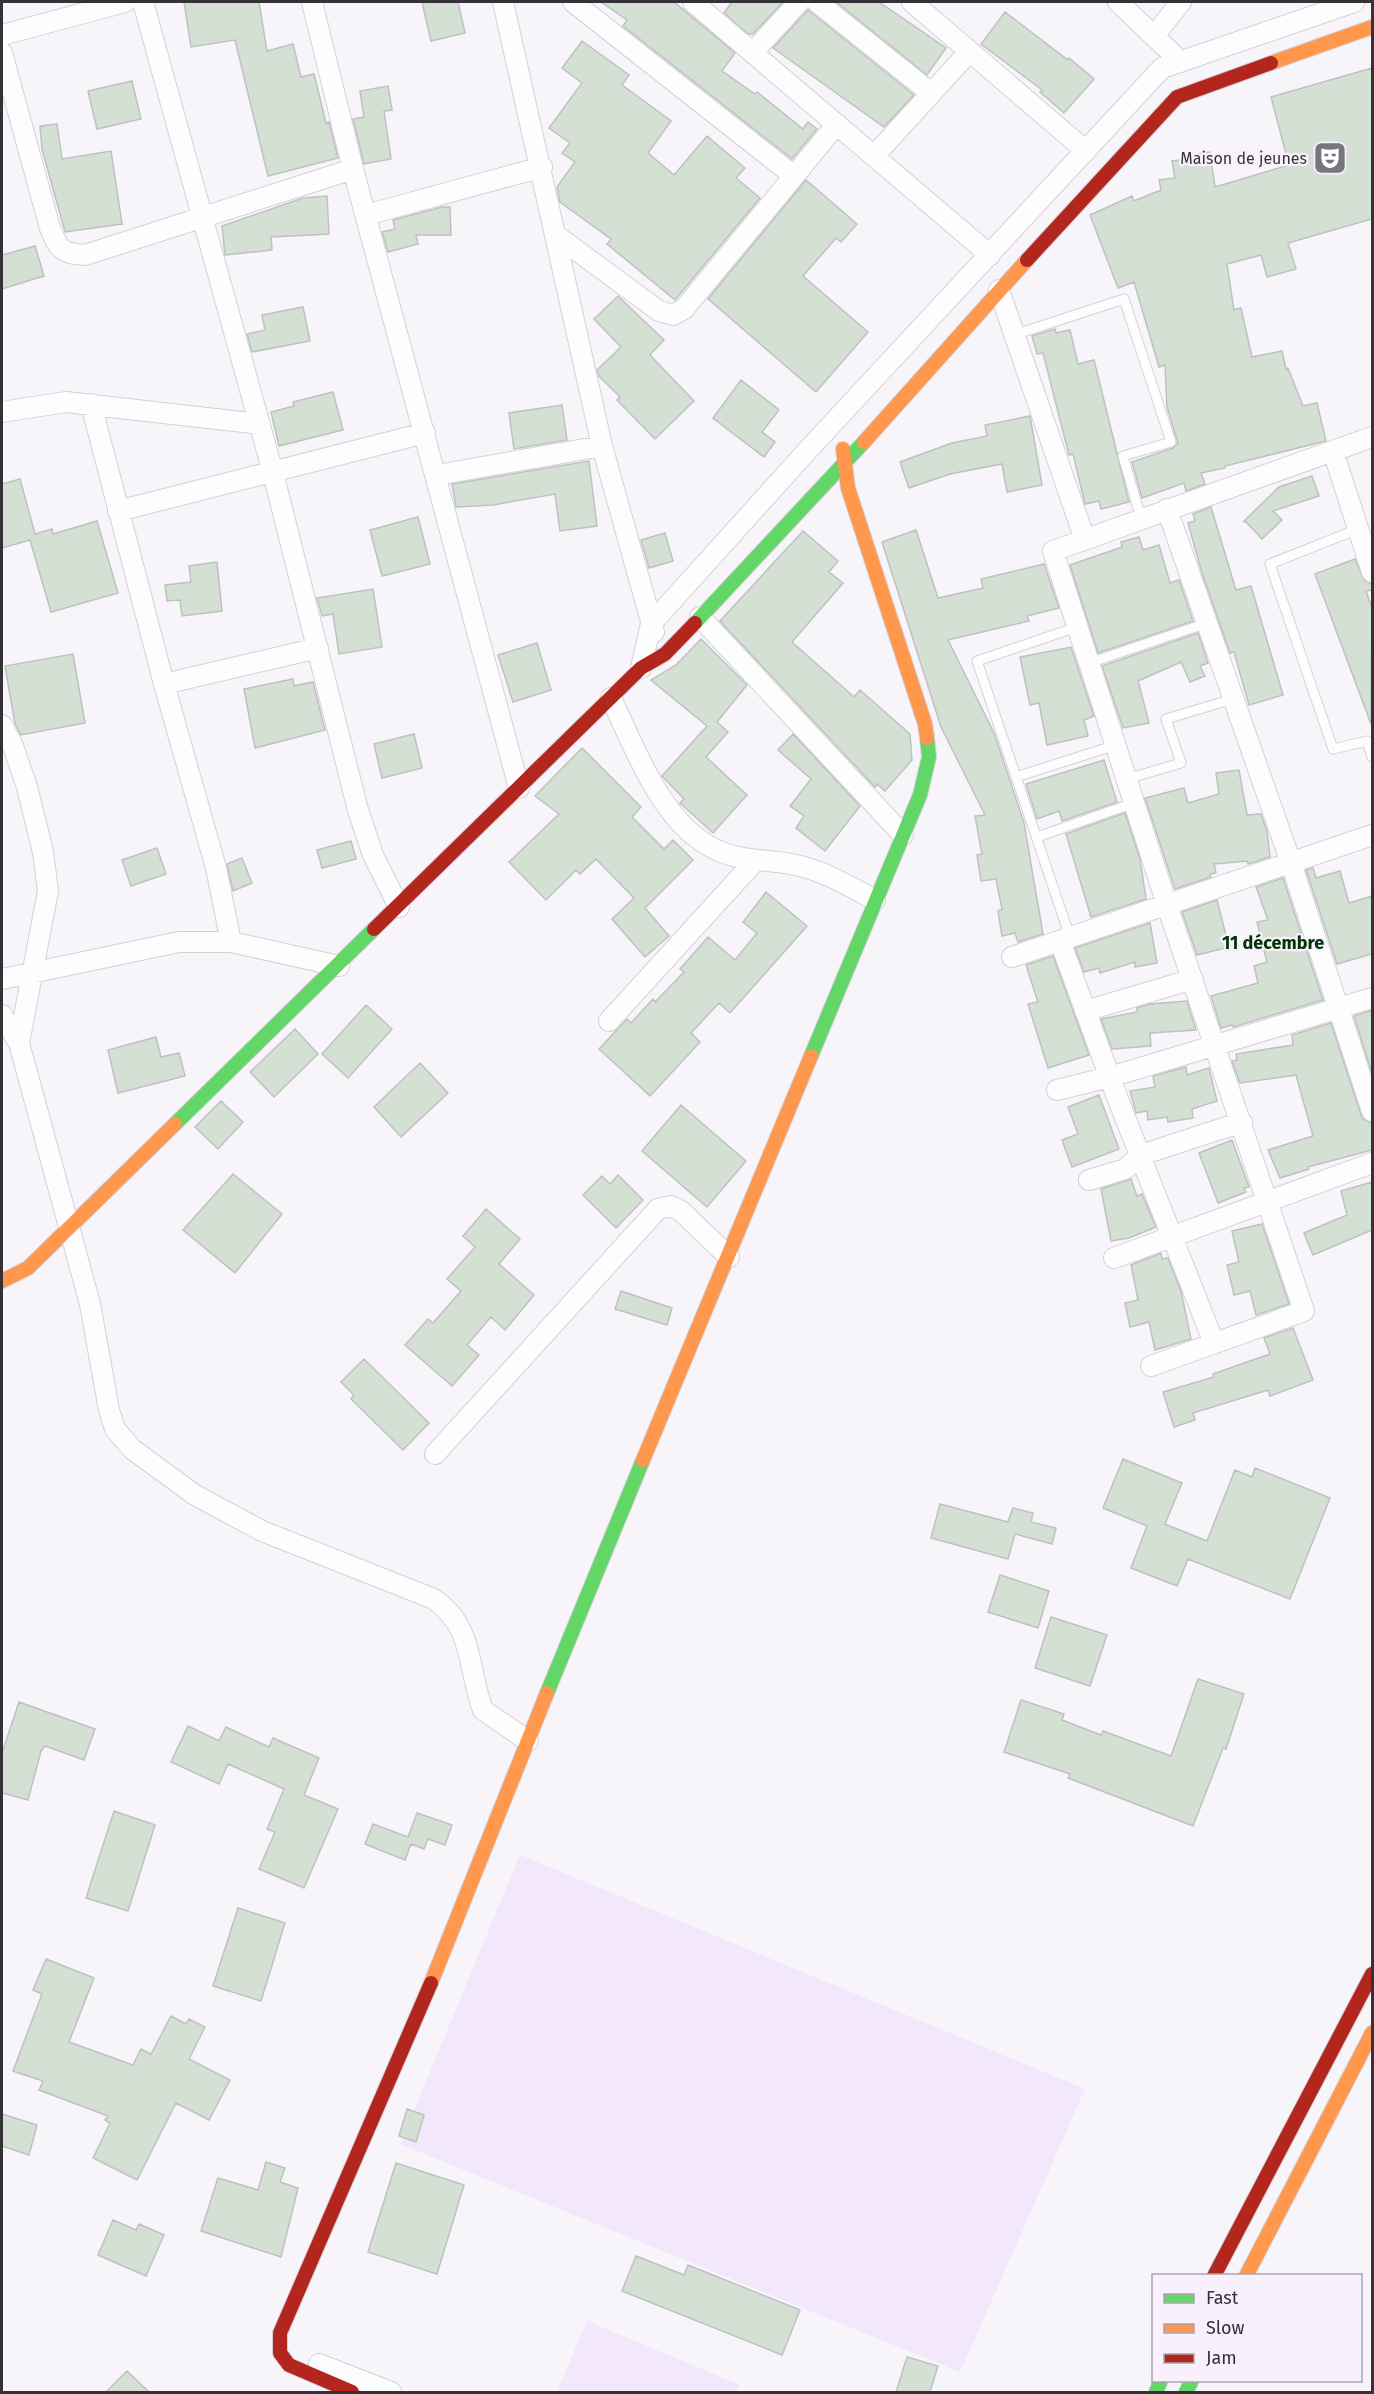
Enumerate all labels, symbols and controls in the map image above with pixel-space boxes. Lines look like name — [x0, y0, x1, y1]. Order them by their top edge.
theatre icon: Maison de jeunes — [1312, 140, 1348, 176]
place label: Maison de jeunes — [1180, 149, 1307, 168]
district label: 11 décembre — [1222, 932, 1324, 954]
legend — [1152, 2274, 1362, 2382]
text: Fast — [1206, 2287, 1239, 2309]
text: Slow — [1206, 2317, 1245, 2339]
text: Jam — [1206, 2347, 1237, 2369]

